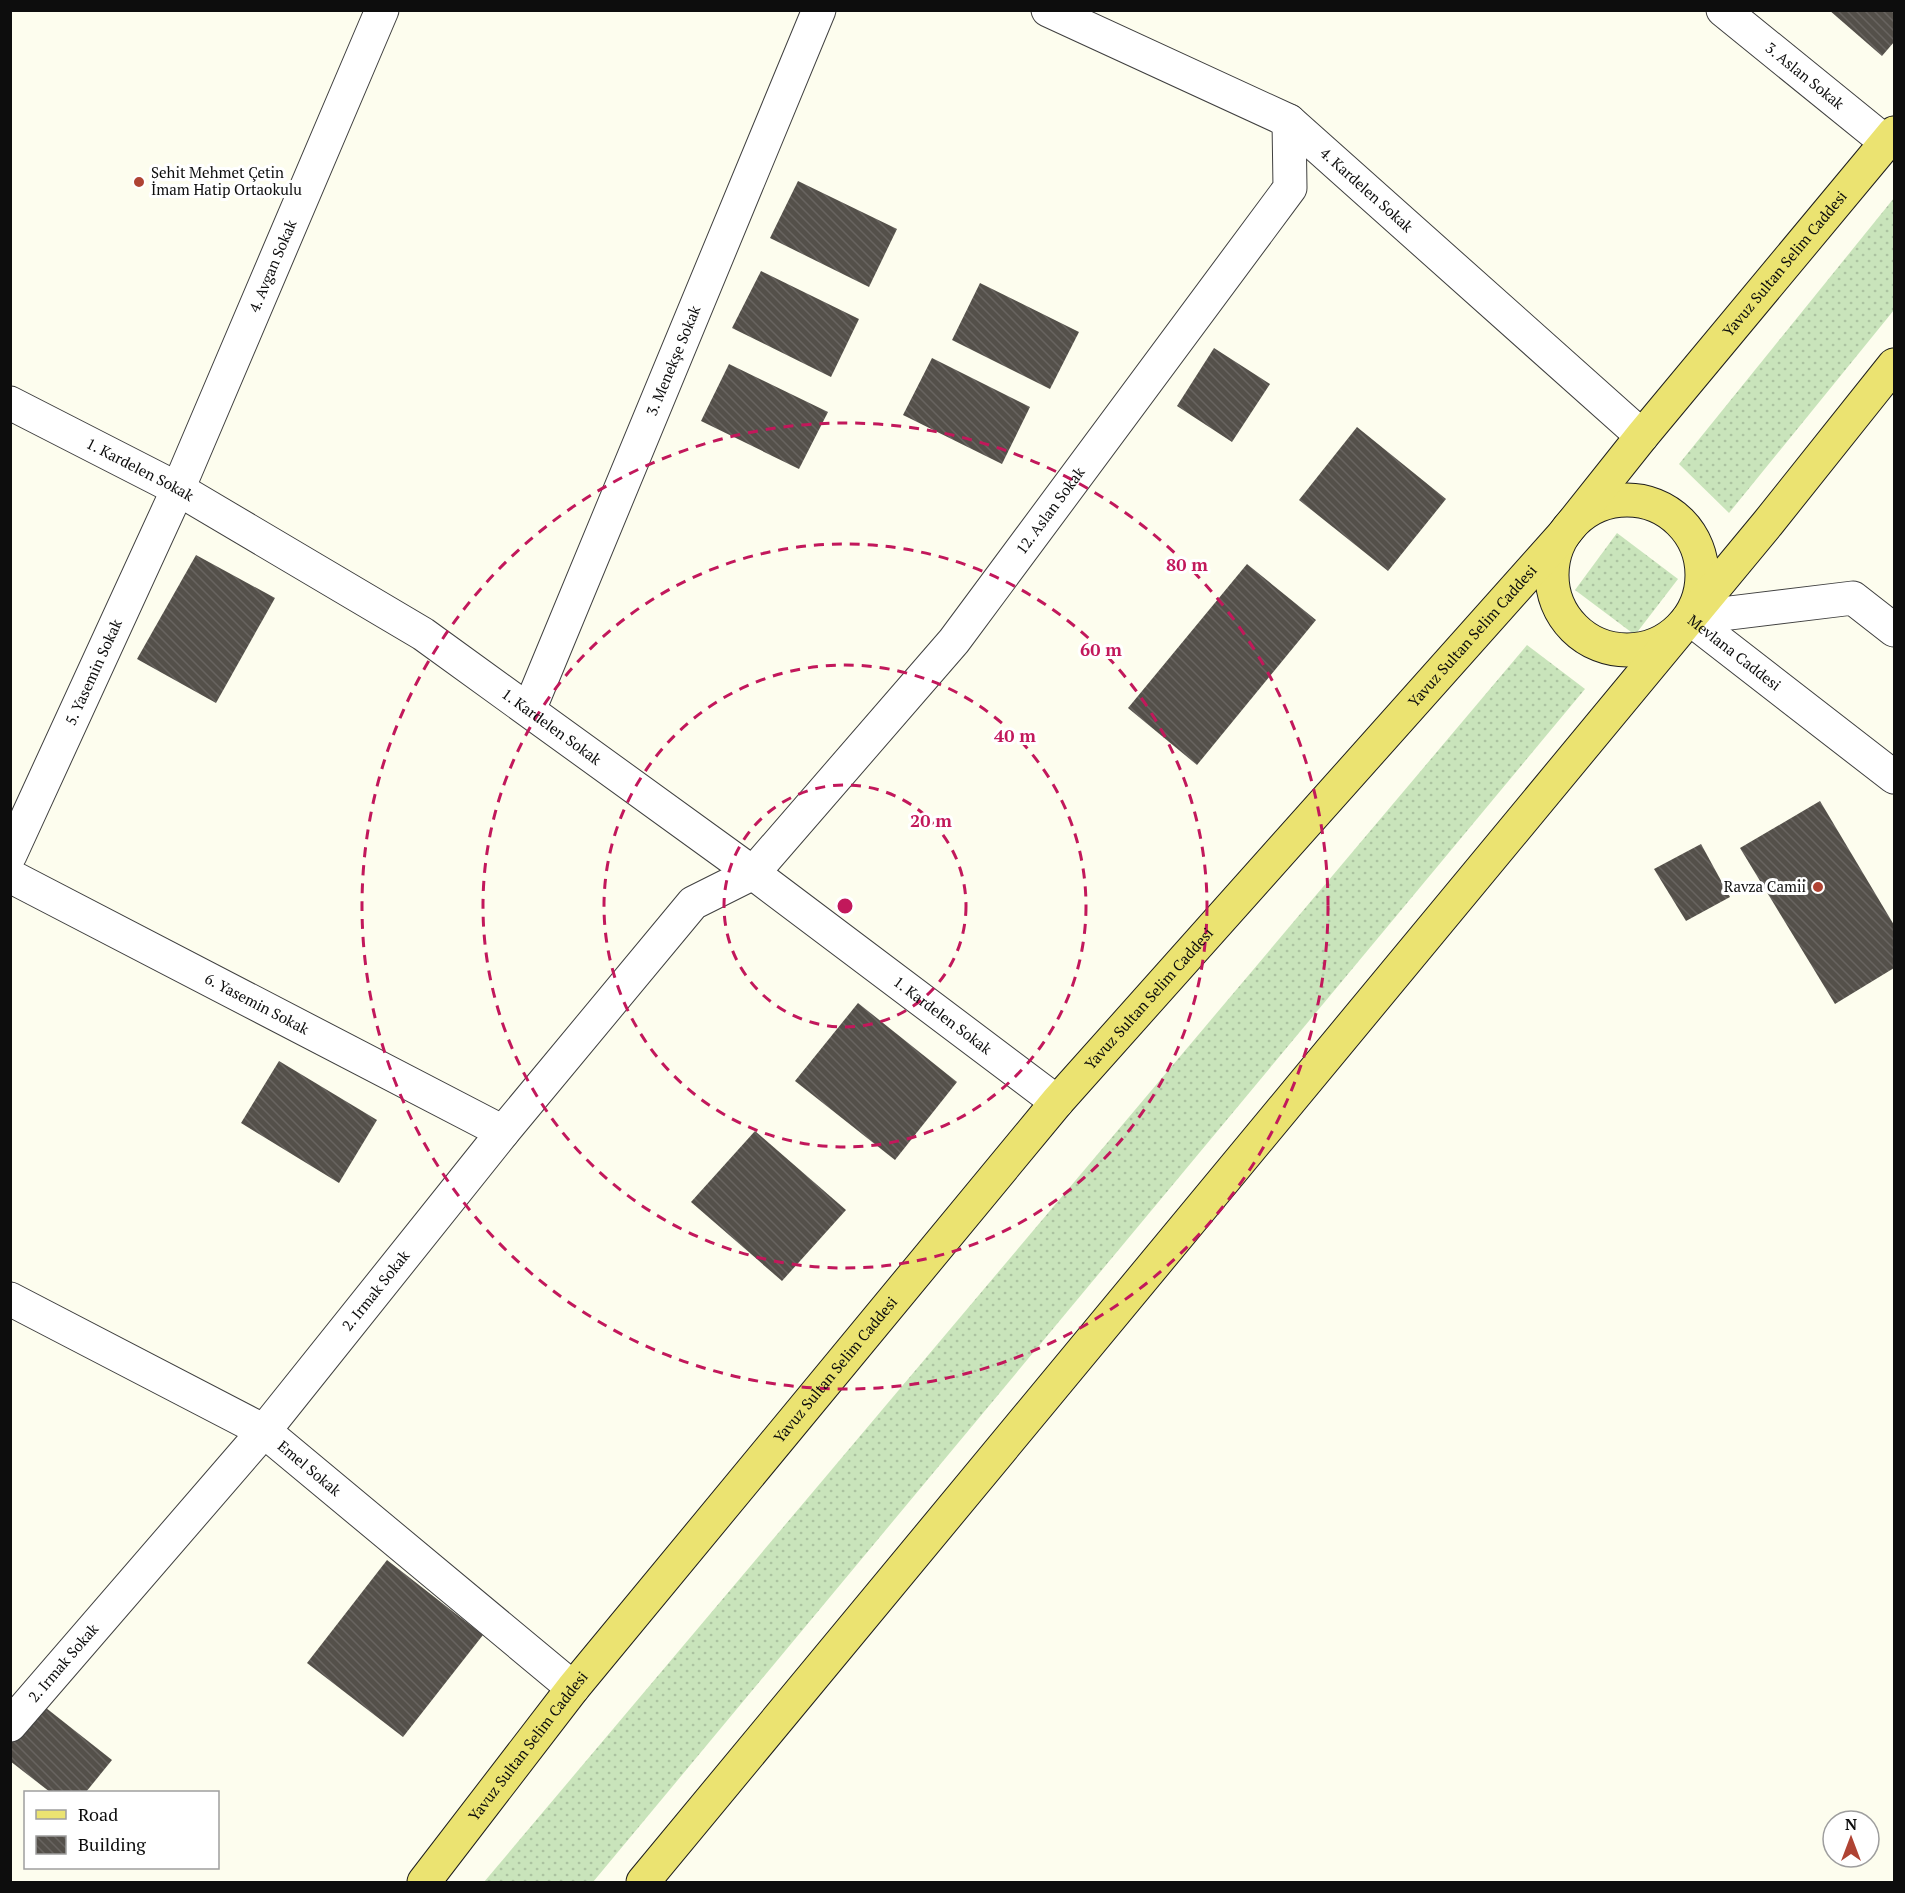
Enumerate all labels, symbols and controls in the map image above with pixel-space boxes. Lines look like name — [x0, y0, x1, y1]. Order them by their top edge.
street label: 3. Aslan Sokak — [1762, 37, 1849, 113]
street label: 4. Kardelen Sokak — [1316, 142, 1418, 236]
place label: Şehit Mehmet Çetin İmam Hatip Ortaokulu — [151, 162, 302, 199]
marker: Şehit Mehmet Çetin İmam Hatip Ortaokulu — [132, 175, 146, 189]
street label: Yavuz Sultan Selim Caddesi — [1718, 186, 1851, 340]
street label: 4. Avgan Sokak — [243, 216, 301, 315]
street label: 3. Menekşe Sokak — [641, 302, 705, 418]
street label: 1. Kardelen Sokak — [83, 433, 198, 505]
street label: 12. Aslan Sokak — [1011, 462, 1089, 558]
text: 80 m — [1166, 552, 1208, 576]
street label: Yavuz Sultan Selim Caddesi — [1403, 560, 1541, 711]
street label: Mevlana Caddesi — [1684, 610, 1785, 695]
street label: 5. Yasemin Sokak — [60, 615, 126, 728]
text: 60 m — [1080, 637, 1122, 661]
street label: 1. Kardelen Sokak — [498, 683, 606, 769]
text: 40 m — [994, 723, 1036, 747]
text: 20 m — [910, 808, 952, 832]
place label: Ravza Camii — [1724, 876, 1806, 896]
marker: Ravza Camii — [1811, 880, 1825, 894]
centre of rings — [835, 896, 855, 916]
street label: Yavuz Sultan Selim Caddesi — [1080, 923, 1217, 1073]
street label: 6. Yasemin Sokak — [202, 968, 313, 1039]
street label: 1. Kardelen Sokak — [890, 971, 996, 1059]
street label: 2. Irmak Sokak — [337, 1246, 414, 1335]
street label: Yavuz Sultan Selim Caddesi — [769, 1292, 901, 1447]
street label: Emel Sokak — [274, 1436, 346, 1500]
street label: 2. Irmak Sokak — [23, 1619, 103, 1706]
street label: Yavuz Sultan Selim Caddesi — [463, 1667, 592, 1825]
legend — [24, 1791, 219, 1869]
text: Road — [78, 1802, 118, 1826]
north arrow — [1821, 1809, 1881, 1869]
text: N — [1845, 1813, 1857, 1835]
text: Building — [78, 1832, 146, 1856]

